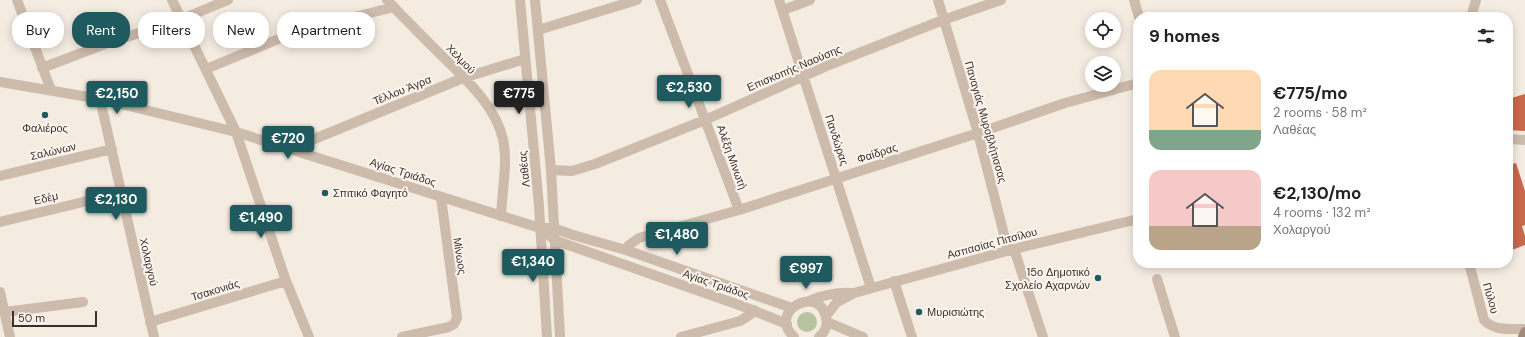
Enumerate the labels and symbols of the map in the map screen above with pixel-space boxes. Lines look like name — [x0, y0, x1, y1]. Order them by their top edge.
street label: Χελμού — [443, 41, 479, 77]
street label: Επισκοπής Ναούσης — [745, 42, 843, 94]
street label: Παναγιάς Μυροβλήτισσας — [962, 59, 1010, 185]
street label: Τέλλου Άγρα — [371, 72, 434, 108]
pin: €2,530 — [656, 75, 722, 109]
pin: €2,150 — [84, 81, 150, 115]
pin: €775 — [495, 81, 543, 115]
marker: Φαλιέρος — [40, 110, 50, 120]
street label: Πανδώρας — [822, 113, 852, 167]
place label: Φαλιέρος — [22, 121, 68, 135]
street label: Αλέξη Μινωτή — [714, 123, 750, 191]
pin: €720 — [264, 126, 312, 160]
street label: Σαλώνων — [29, 139, 78, 163]
street label: Φαίδρας — [855, 140, 899, 166]
street label: Λαθέας — [515, 150, 533, 188]
street label: Αγίας Τριάδος — [368, 155, 438, 189]
place label: Σπιτικό Φαγητό — [333, 186, 408, 200]
pin: €2,130 — [83, 187, 149, 221]
street label: Εδέμ — [32, 188, 60, 208]
marker: Σπιτικό Φαγητό — [320, 188, 330, 198]
pin: €1,490 — [228, 205, 294, 239]
pin: €1,480 — [644, 222, 710, 256]
street label: Ασπασίας Πιτσίλου — [945, 224, 1039, 262]
street label: Χολαργού — [137, 237, 161, 287]
street label: Μίνωος — [450, 237, 470, 275]
pin: €1,340 — [500, 249, 566, 283]
pin: €997 — [782, 256, 830, 290]
place label: 15ο Δημοτικό Σχολείο Αχαρνών — [1005, 265, 1090, 292]
street label: Αγίας Τριάδος — [681, 266, 751, 302]
marker: 15ο Δημοτικό Σχολείο Αχαρνών — [1093, 273, 1103, 283]
street label: Τσακονιάς — [189, 276, 241, 304]
street label: Πύλου — [1480, 281, 1502, 315]
place label: Μυρισιώτης — [927, 305, 984, 319]
marker: Μυρισιώτης — [914, 307, 924, 317]
scale bar — [12, 309, 97, 328]

